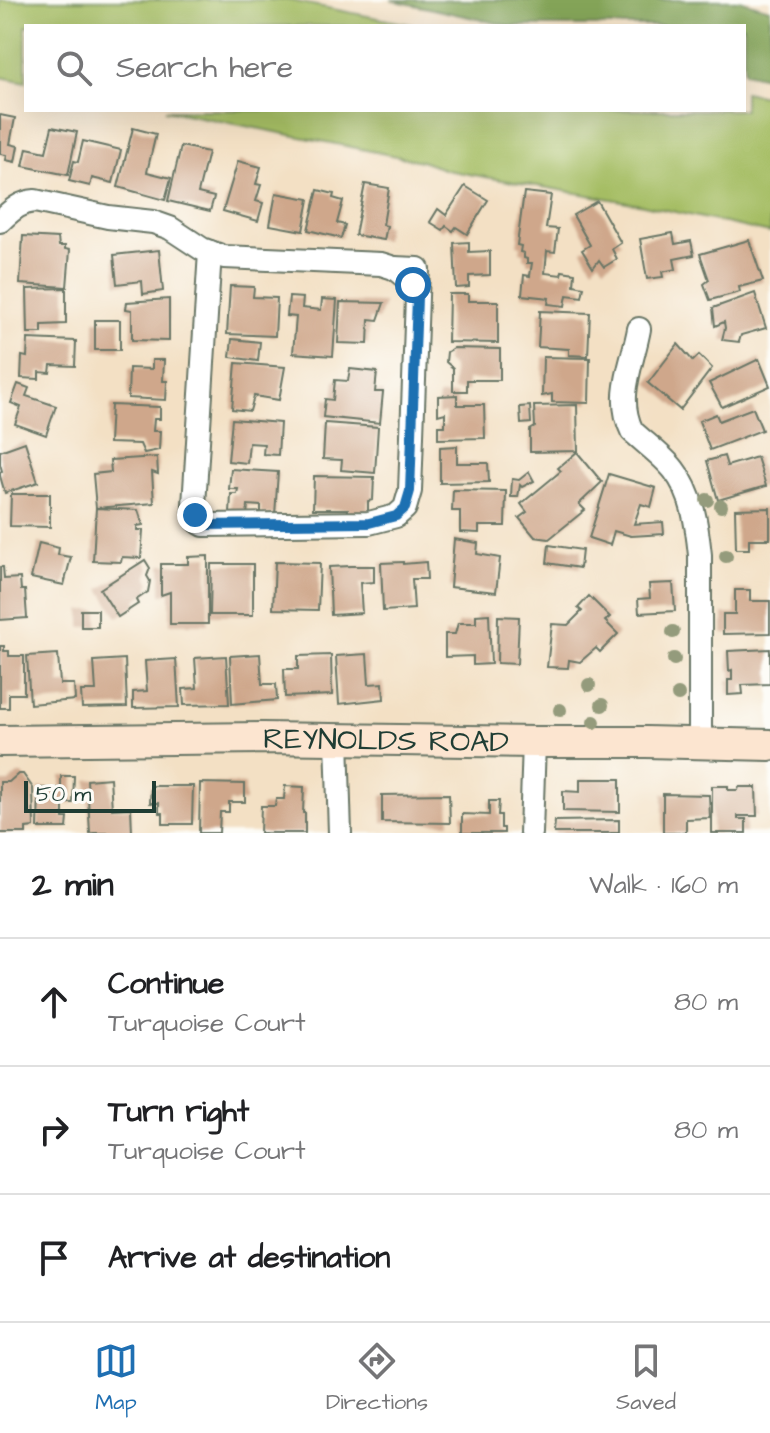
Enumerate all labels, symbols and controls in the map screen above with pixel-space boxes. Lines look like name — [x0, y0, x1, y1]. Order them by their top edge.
search box — [24, 24, 746, 112]
icon: search — [52, 46, 96, 90]
text: Search here — [116, 47, 293, 89]
route start — [395, 267, 431, 303]
route end — [177, 497, 213, 533]
street label: REYNOLDS ROAD — [263, 718, 509, 764]
scale bar — [24, 777, 156, 813]
text: 50 m — [36, 779, 91, 810]
text: 2 min — [32, 861, 114, 909]
text: Walk · 160 m — [589, 867, 738, 903]
text: Continue — [108, 963, 224, 1005]
icon: ahead — [32, 980, 76, 1024]
text: 80 m — [674, 984, 738, 1020]
text: Turquoise Court — [108, 1005, 306, 1041]
text: Turn right — [108, 1091, 249, 1133]
icon: right — [32, 1108, 76, 1152]
text: 80 m — [674, 1112, 738, 1148]
text: Turquoise Court — [108, 1133, 306, 1169]
icon: arrive — [32, 1236, 76, 1280]
text: Arrive at destination — [108, 1237, 390, 1279]
tab: Map — [94, 1339, 138, 1418]
tab: Directions — [326, 1339, 428, 1418]
tab: Saved — [616, 1339, 676, 1418]

